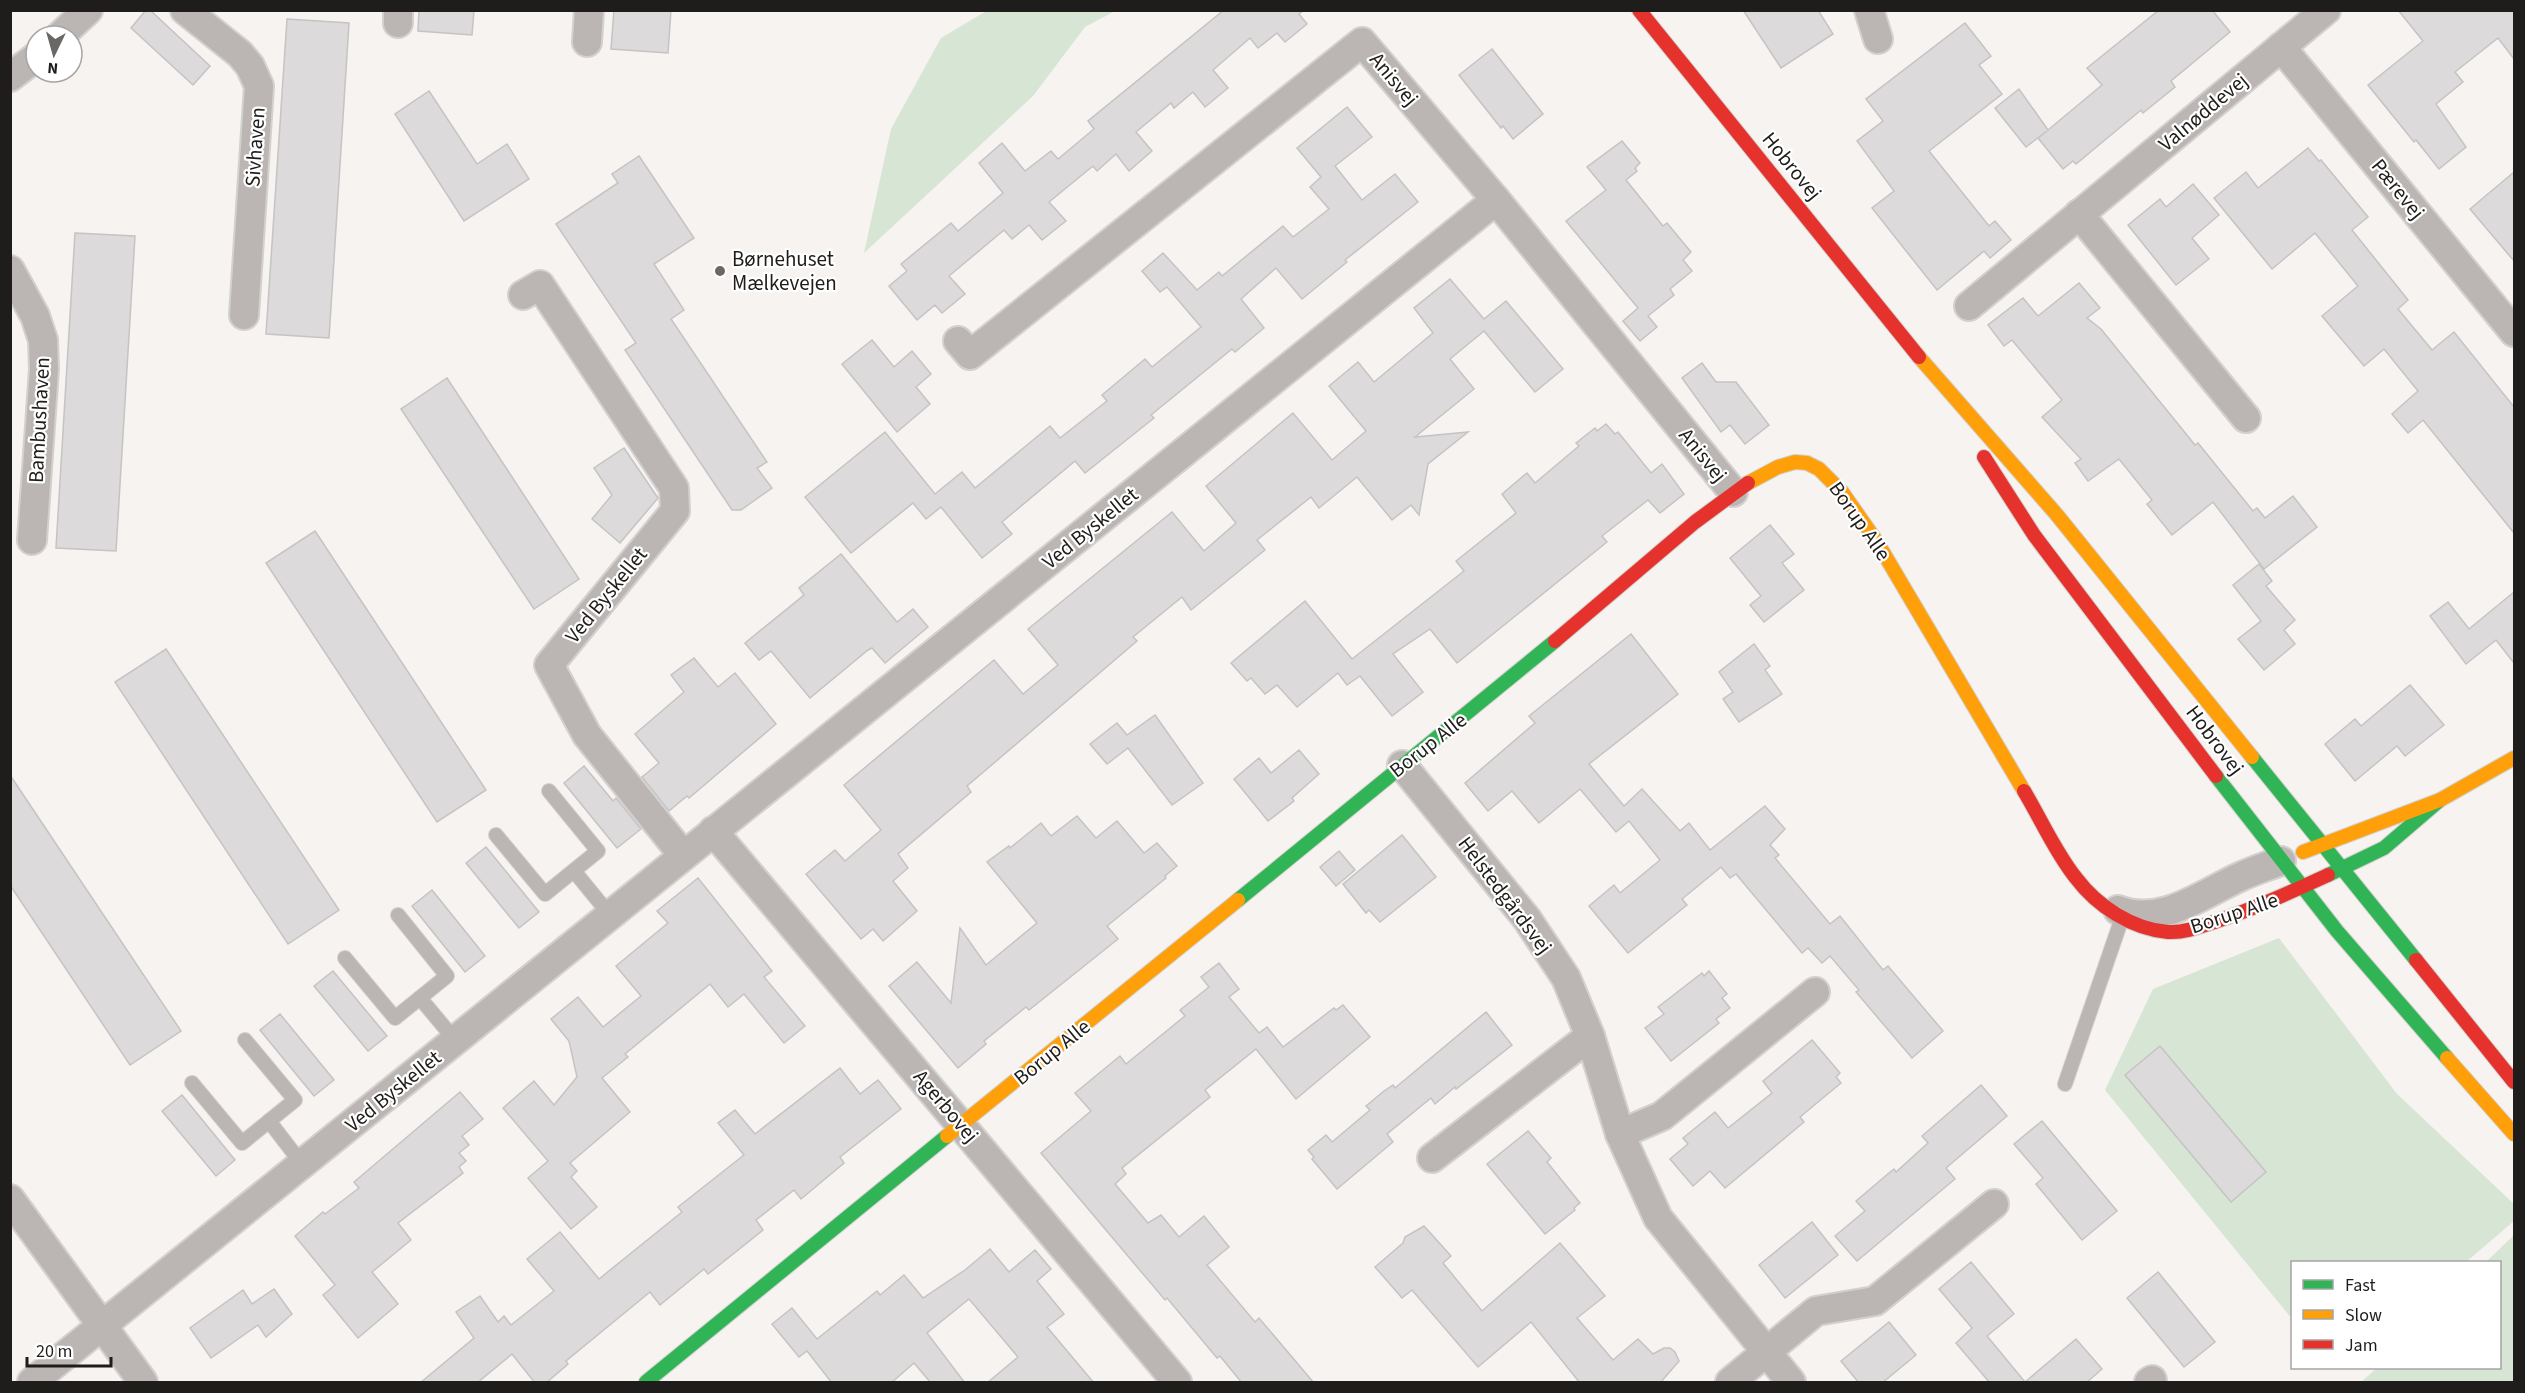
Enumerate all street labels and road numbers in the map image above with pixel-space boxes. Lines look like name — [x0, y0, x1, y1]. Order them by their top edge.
street label: Anisvej — [1363, 46, 1425, 112]
street label: Valnøddevej — [2152, 66, 2254, 158]
street label: Sivhaven — [237, 106, 273, 188]
street label: Hobrovej — [1755, 125, 1829, 207]
street label: Pærevej — [2364, 152, 2432, 226]
street label: Bambushaven — [21, 356, 57, 484]
street label: Anisvej — [1672, 421, 1734, 489]
street label: Borup Alle — [1822, 475, 1898, 567]
street label: Ved Byskellet — [1036, 480, 1144, 576]
street label: Ved Byskellet — [558, 541, 654, 649]
street label: Hobrovej — [2179, 699, 2251, 781]
street label: Borup Alle — [1383, 705, 1473, 785]
street label: Helstedgårdsvej — [1451, 830, 1559, 960]
street label: Borup Alle — [2186, 885, 2282, 941]
street label: Borup Alle — [1007, 1012, 1097, 1092]
street label: Ved Byskellet — [339, 1043, 447, 1139]
street label: Agerbovej — [906, 1063, 986, 1149]

